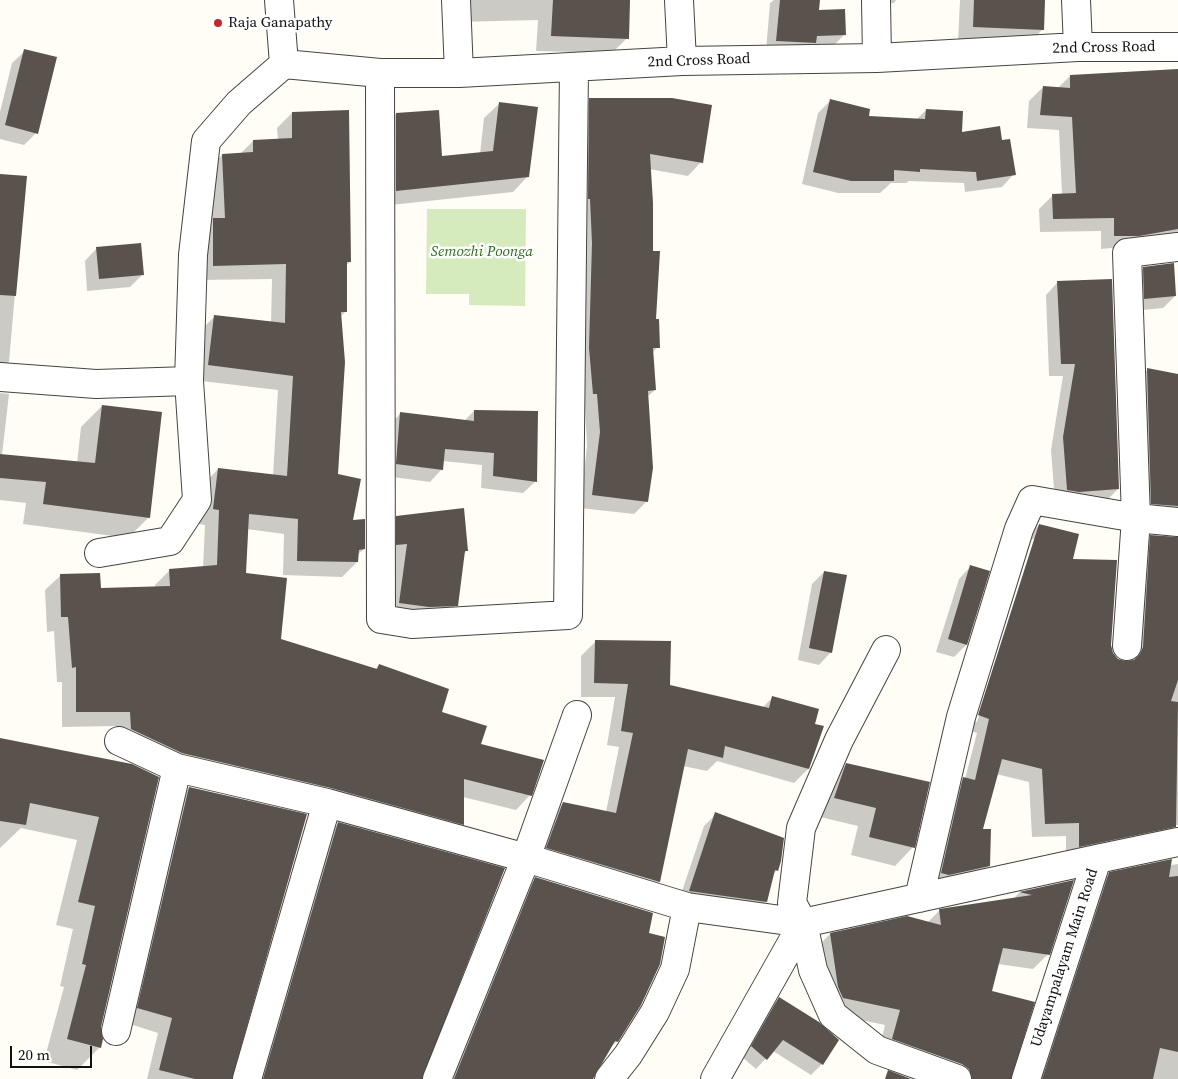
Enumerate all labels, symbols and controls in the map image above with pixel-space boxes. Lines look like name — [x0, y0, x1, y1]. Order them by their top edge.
place label: Raja Ganapathy — [228, 14, 332, 32]
marker: Raja Ganapathy — [212, 17, 224, 29]
street label: 2nd Cross Road — [1052, 38, 1156, 58]
street label: 2nd Cross Road — [647, 50, 751, 72]
park label: Semozhi Poonga — [431, 243, 533, 261]
street label: Udayampalayam Main Road — [1028, 866, 1102, 1050]
scale bar — [12, 1036, 95, 1068]
text: 20 m — [18, 1044, 50, 1065]

